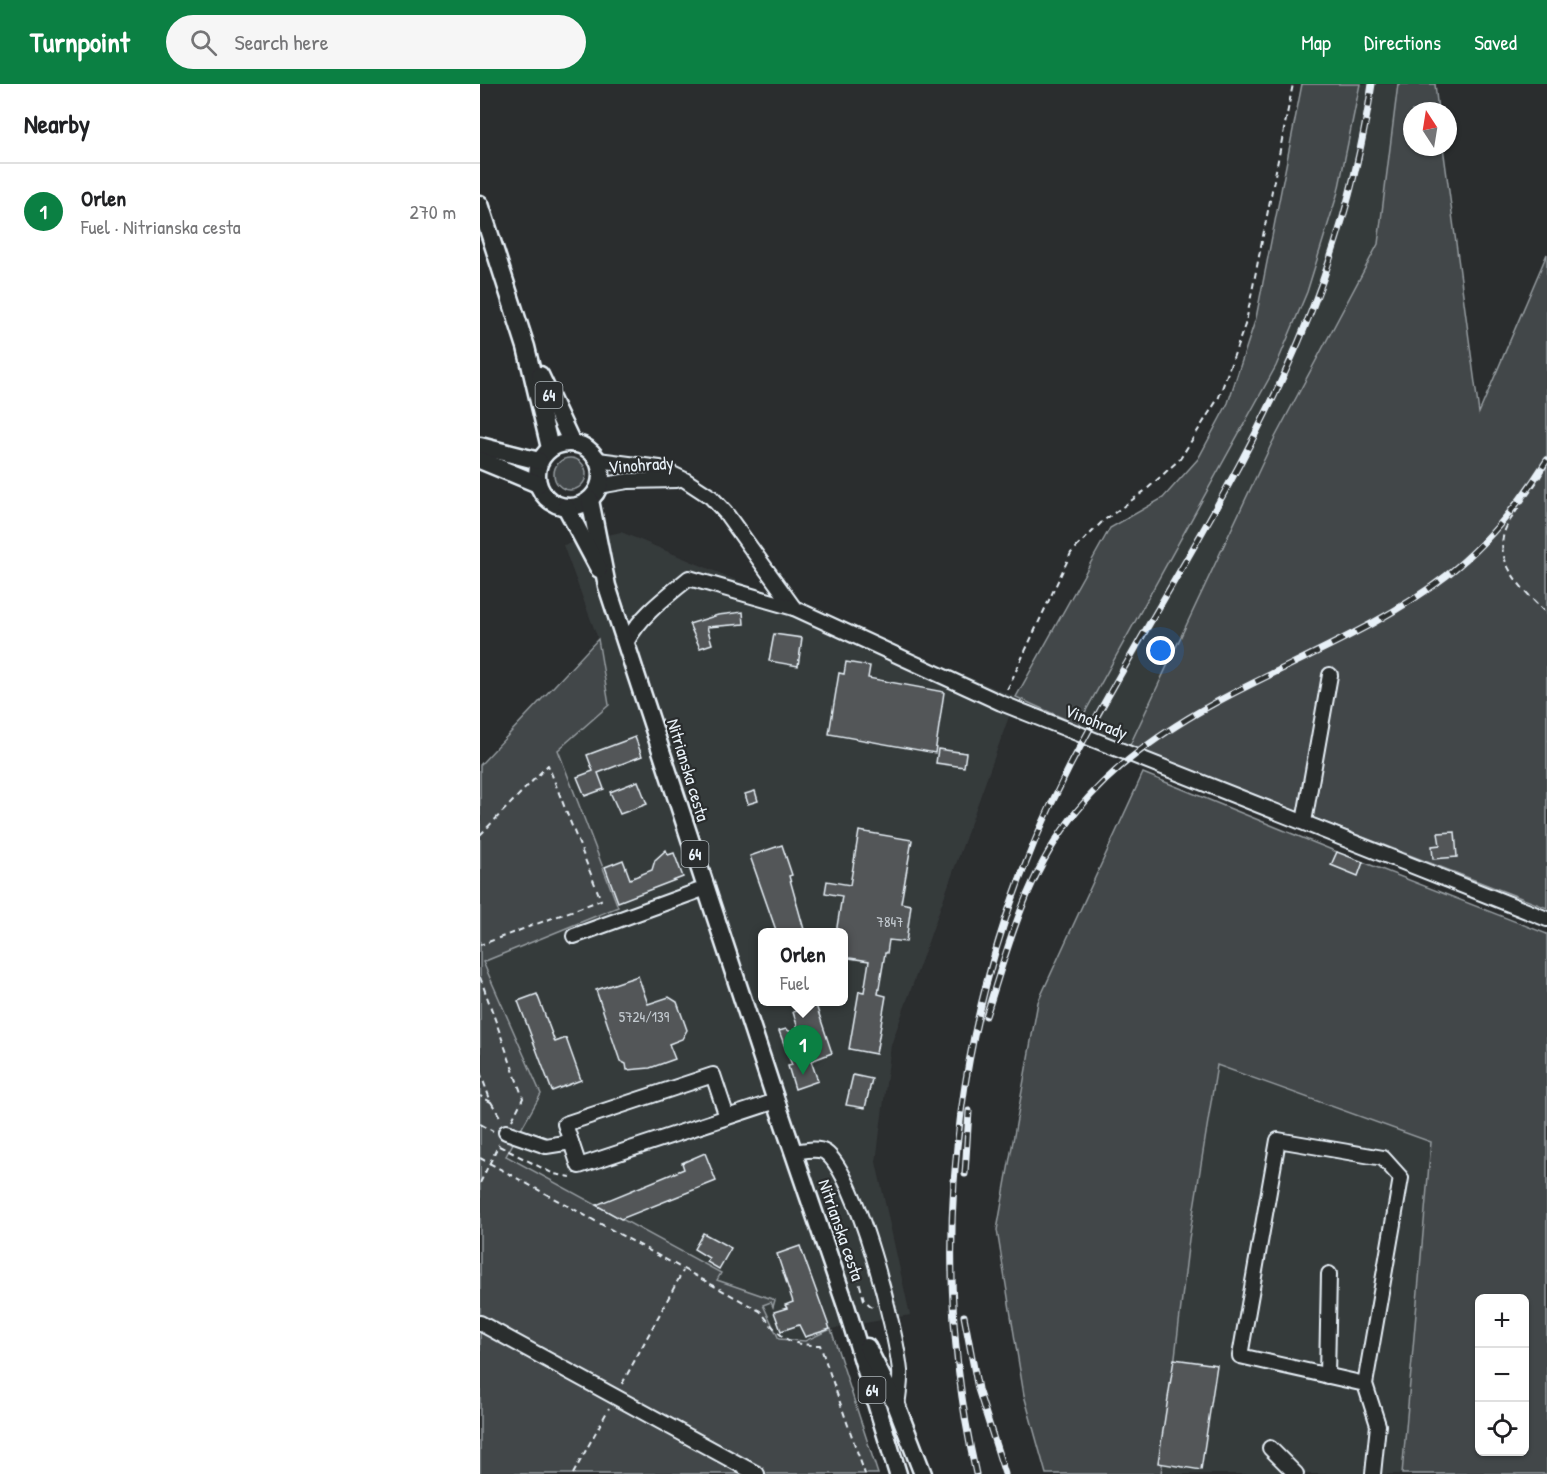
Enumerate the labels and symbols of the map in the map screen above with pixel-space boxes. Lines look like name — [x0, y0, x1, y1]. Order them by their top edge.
north arrow — [1403, 102, 1457, 156]
road number: 64 — [536, 382, 562, 408]
street label: Vinohrady — [607, 450, 675, 479]
your location — [1146, 636, 1175, 665]
street label: Vinohrady — [1061, 698, 1132, 746]
street label: Nitrianska cesta — [661, 716, 716, 824]
road number: 64 — [682, 841, 708, 867]
house number: 7847 — [877, 911, 903, 932]
house number: 5724/139 — [619, 1006, 670, 1027]
pin: 1 — [784, 1026, 822, 1075]
street label: Nitrianska cesta — [812, 1176, 871, 1284]
road number: 64 — [858, 1377, 886, 1403]

